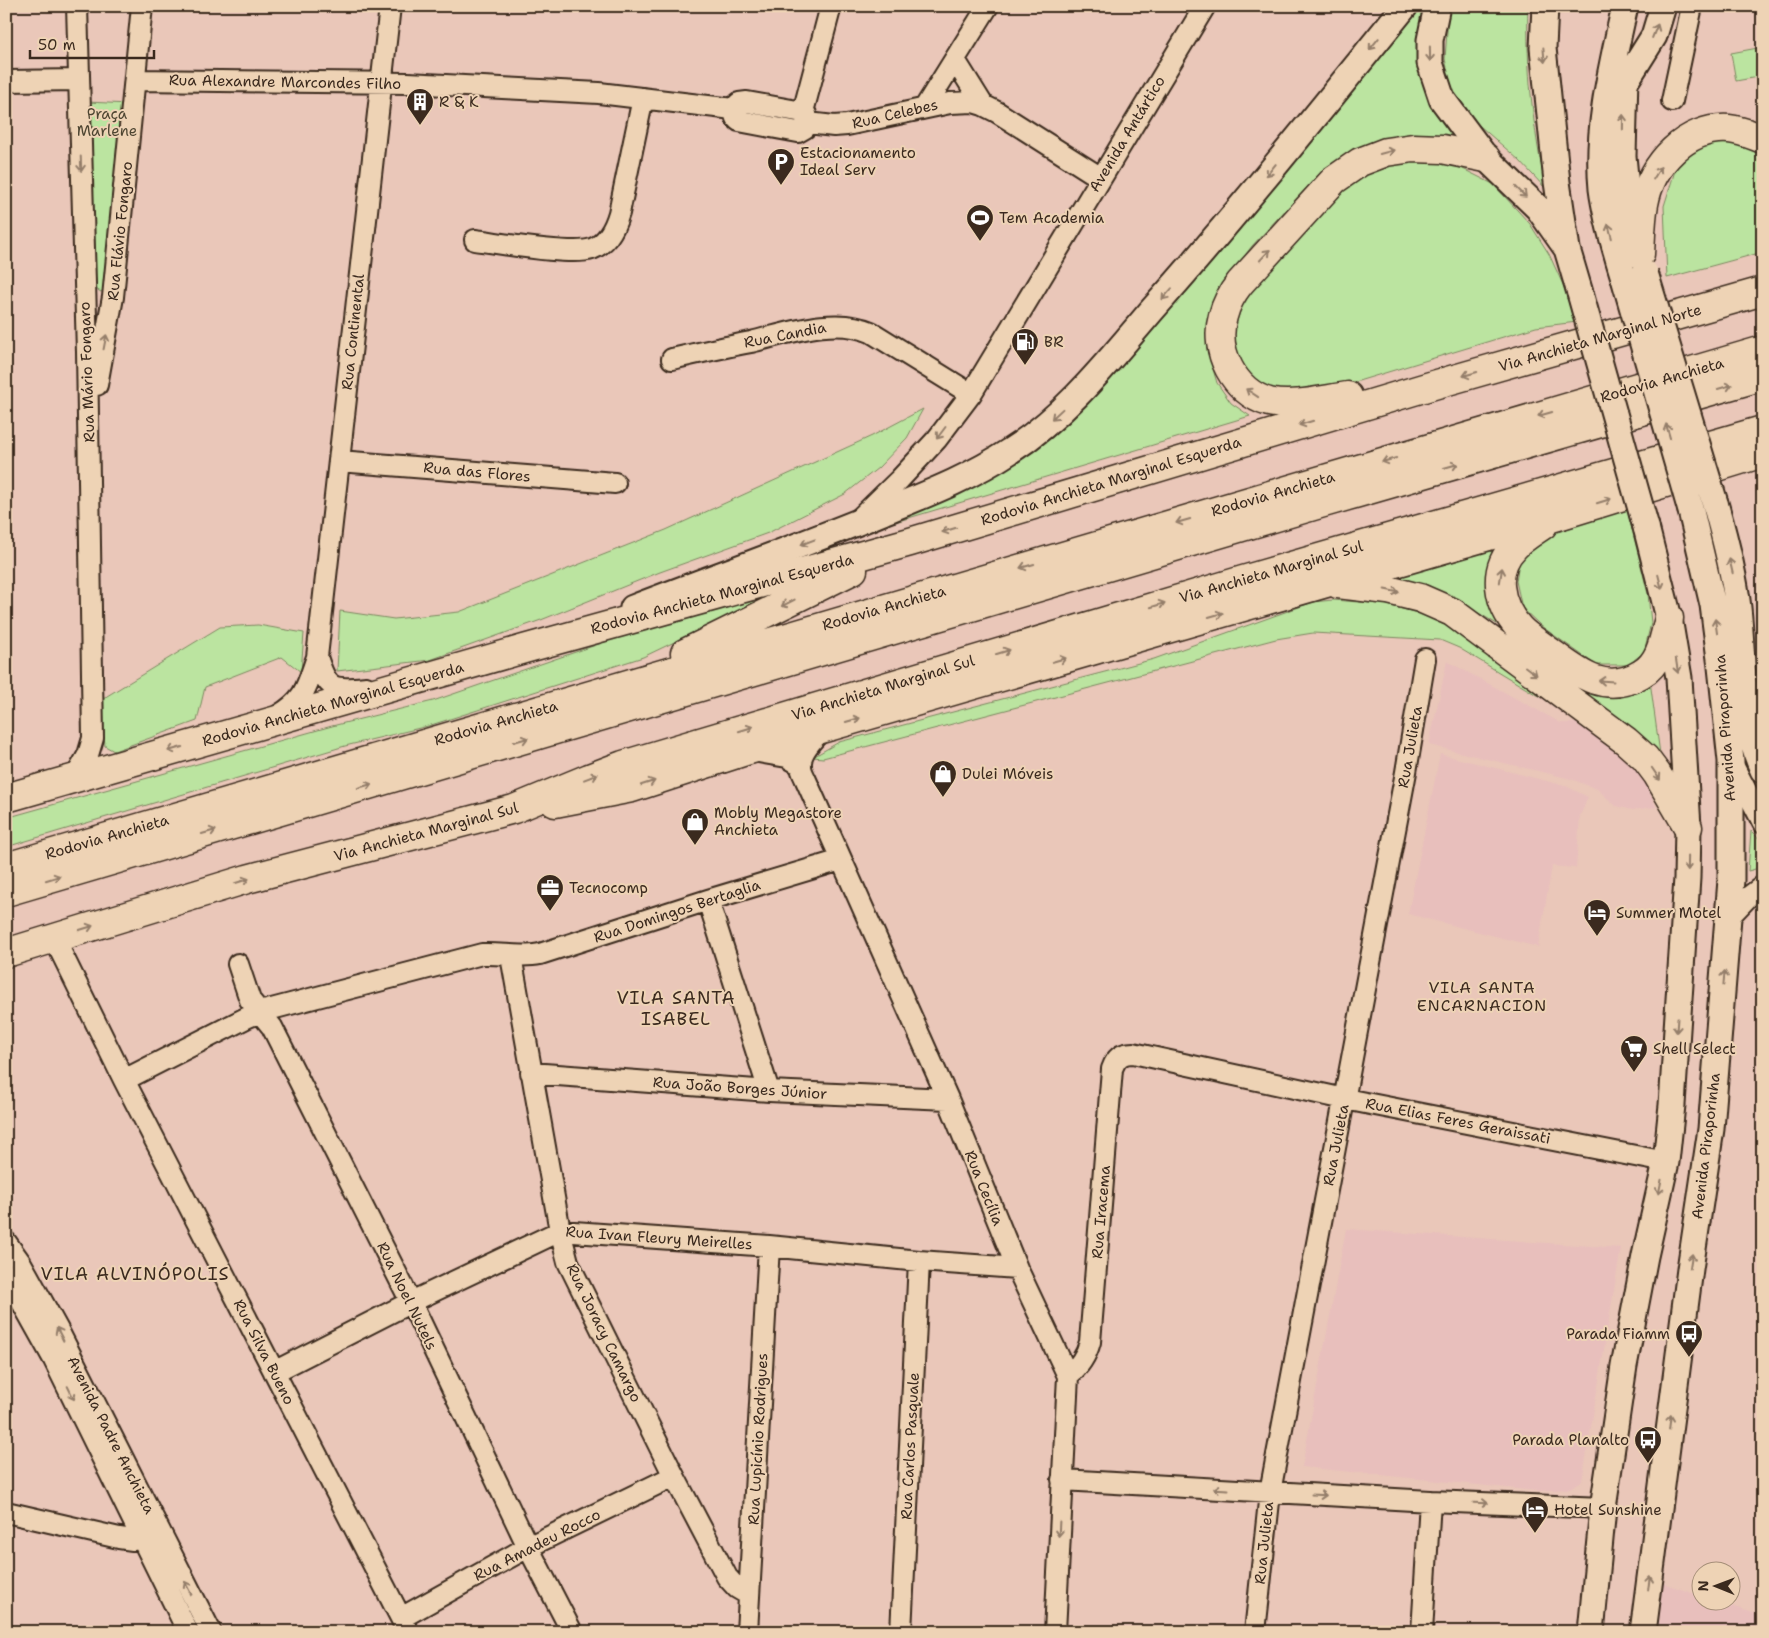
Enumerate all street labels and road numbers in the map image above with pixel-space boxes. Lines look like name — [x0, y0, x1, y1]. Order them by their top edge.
street label: Rua Alexandre Marcondes Filho — [169, 70, 401, 94]
street label: Avenida Antártico — [1084, 72, 1170, 196]
street label: Rua Celebes — [850, 94, 940, 134]
street label: Rua Flávio Fongaro — [103, 160, 137, 302]
street label: Rua Continental — [337, 272, 369, 391]
street label: Via Anchieta Marginal Norte — [1496, 299, 1704, 377]
street label: Rua Mário Fongaro — [75, 301, 99, 443]
street label: Rua Candia — [742, 317, 828, 353]
street label: Rodovia Anchieta — [1598, 353, 1727, 407]
street label: Rodovia Anchieta Marginal Esquerda — [978, 432, 1244, 530]
street label: Rua das Flores — [423, 457, 531, 487]
street label: Rodovia Anchieta — [1209, 467, 1338, 521]
street label: Via Anchieta Marginal Sul — [1177, 536, 1366, 608]
street label: Rodovia Anchieta Marginal Esquerda — [588, 549, 856, 639]
street label: Rodovia Anchieta — [820, 581, 949, 635]
street label: Via Anchieta Marginal Sul — [789, 650, 977, 725]
street label: Avenida Piraporinha — [1710, 653, 1740, 802]
street label: Rodovia Anchieta Marginal Esquerda — [200, 657, 467, 751]
street label: Rodovia Anchieta — [432, 696, 561, 750]
street label: Rua Julieta — [1393, 704, 1427, 790]
street label: Via Anchieta Marginal Sul — [332, 798, 521, 866]
street label: Rodovia Anchieta — [43, 810, 172, 864]
street label: Rua Domingos Bertaglia — [591, 874, 763, 947]
street label: Avenida Piraporinha — [1687, 1071, 1725, 1220]
street label: Rua João Borges Júnior — [652, 1072, 828, 1104]
street label: Rua Elias Feres Geraissati — [1364, 1093, 1552, 1149]
street label: Rua Julieta — [1318, 1102, 1354, 1188]
street label: Rua Cecília — [960, 1147, 1008, 1229]
street label: Rua Iracema — [1087, 1164, 1115, 1260]
street label: Rua Ivan Fleury Meirelles — [565, 1221, 753, 1255]
street label: Rua Noel Nutels — [372, 1239, 442, 1353]
street label: Rua Joracy Camargo — [562, 1260, 646, 1406]
street label: Rua Silva Bueno — [229, 1296, 299, 1408]
street label: Rua Lupicínio Rodrigues — [744, 1352, 772, 1526]
street label: Avenida Padre Anchieta — [63, 1353, 160, 1518]
street label: Rua Carlos Pasquale — [896, 1372, 924, 1520]
street label: Rua Julieta — [1250, 1500, 1278, 1585]
street label: Rua Amadeu Rocco — [470, 1504, 604, 1586]

